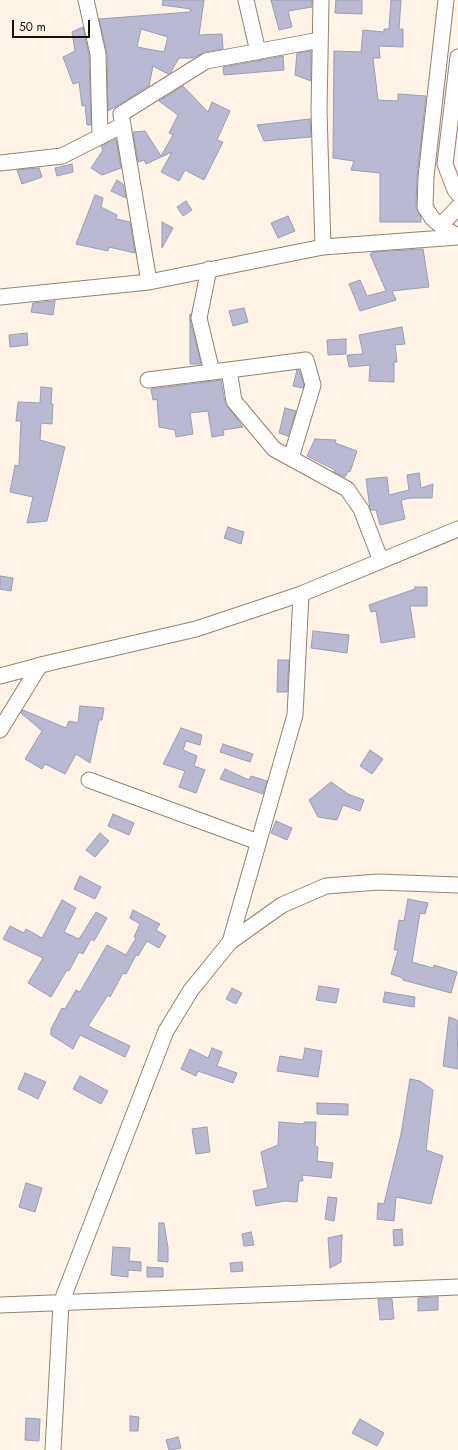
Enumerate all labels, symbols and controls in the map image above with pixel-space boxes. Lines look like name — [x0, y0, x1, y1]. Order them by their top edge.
scale bar — [14, 12, 92, 38]
text: 50 m — [19, 18, 46, 36]

